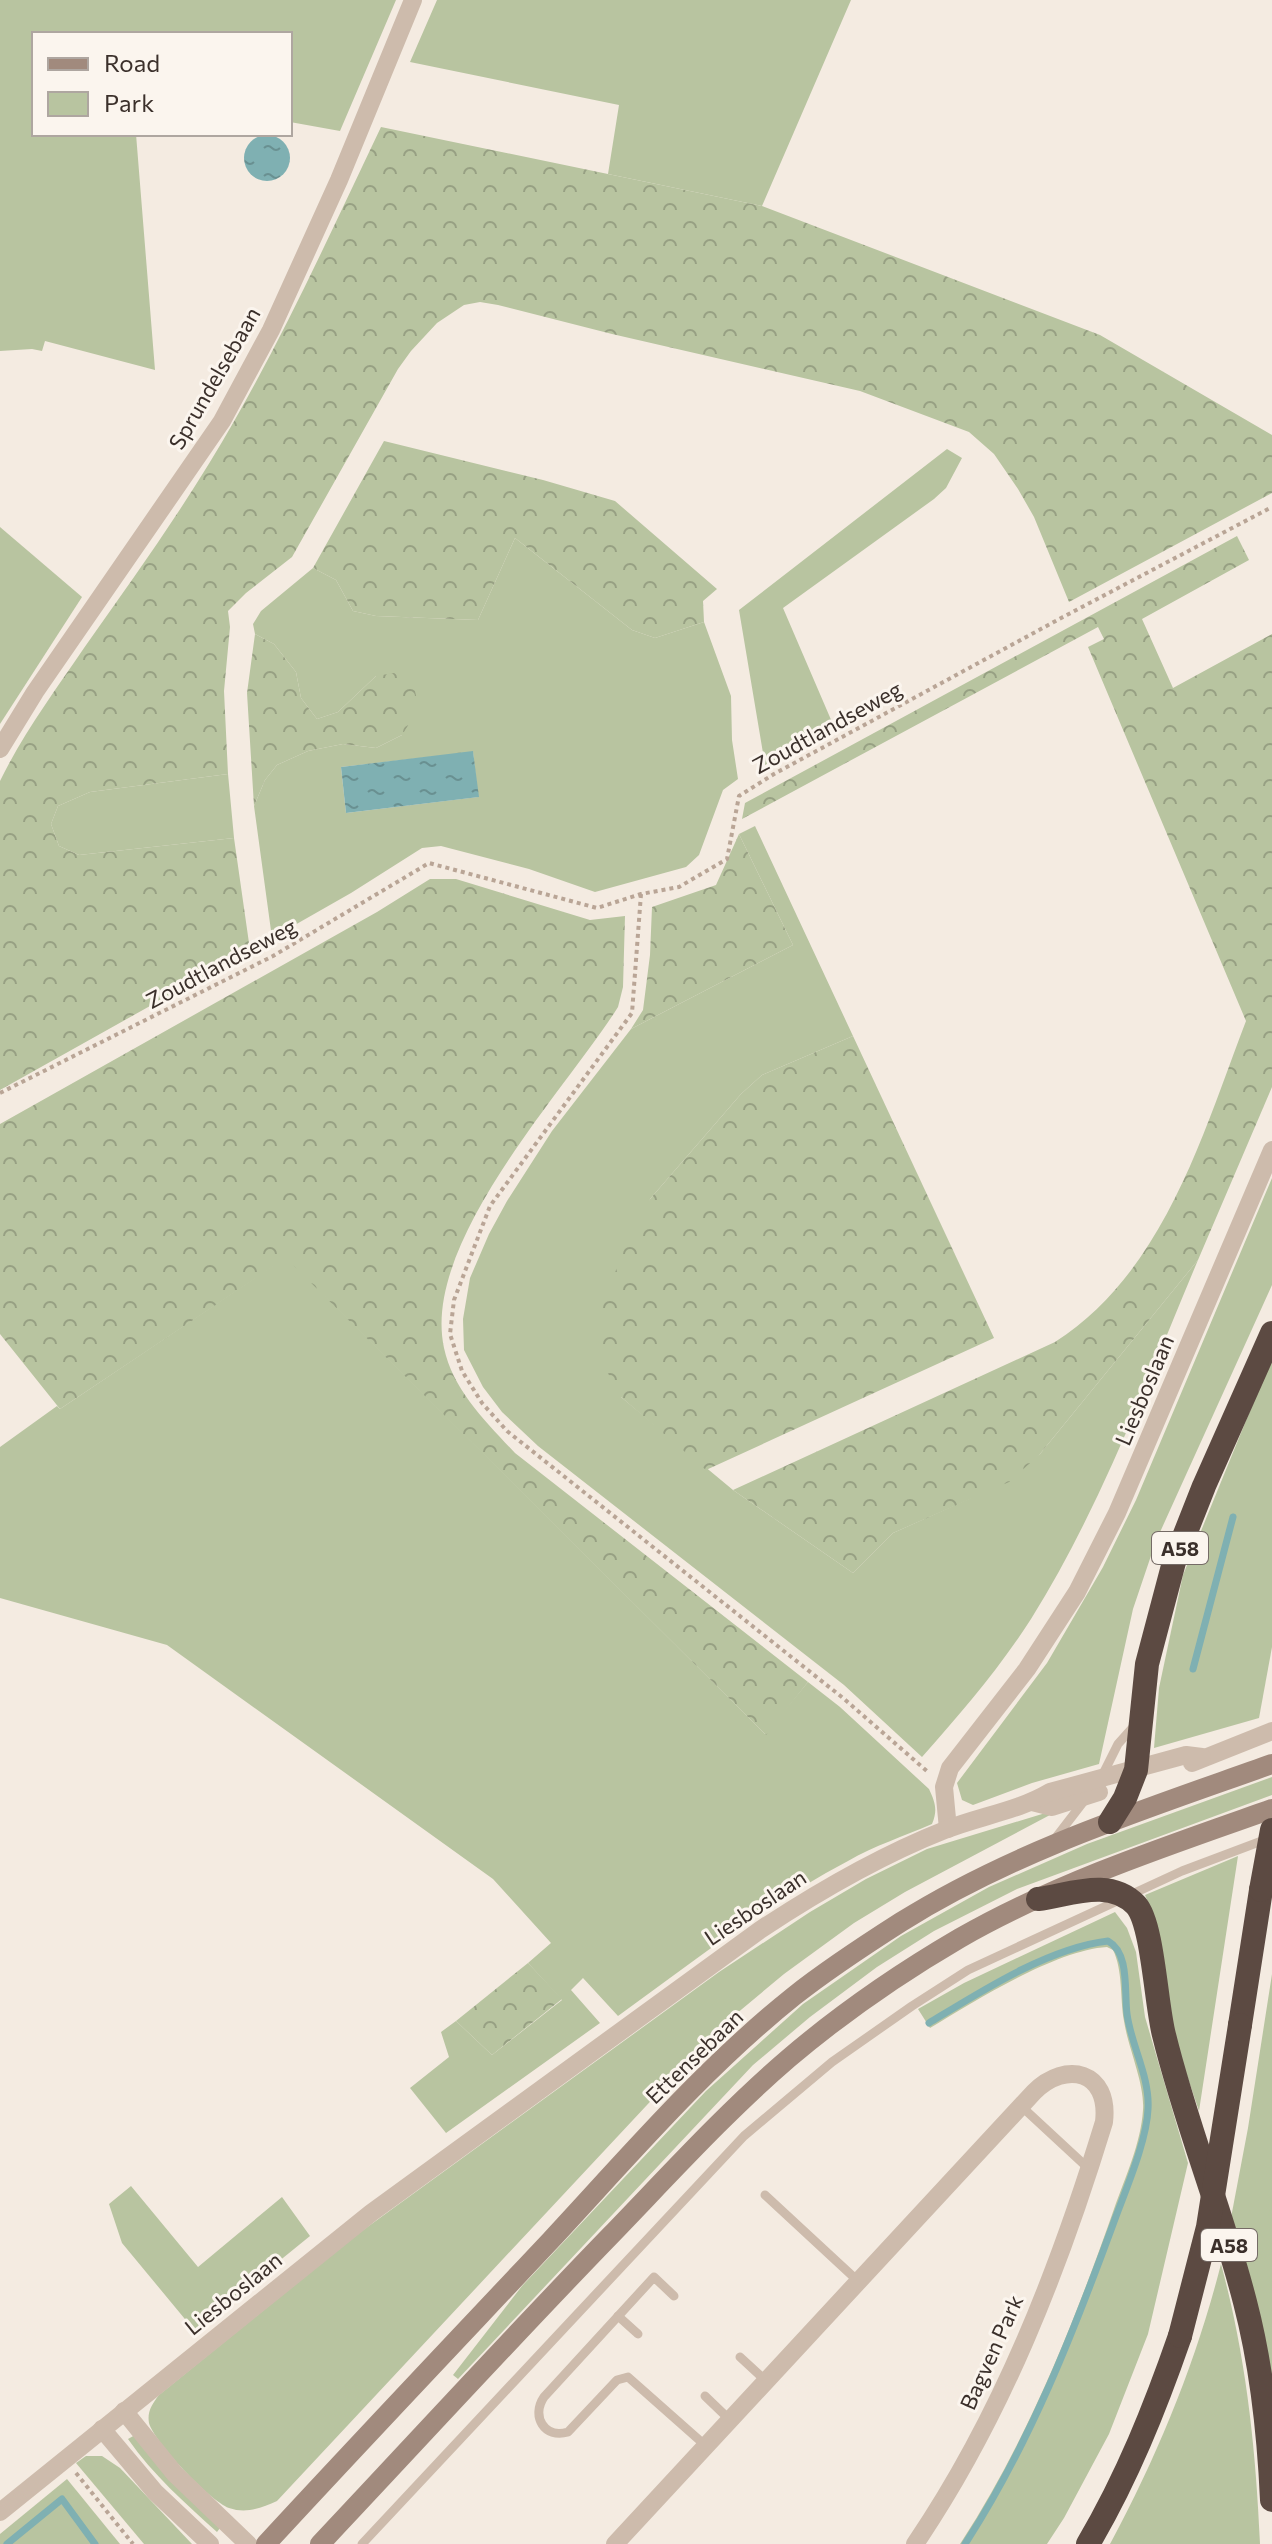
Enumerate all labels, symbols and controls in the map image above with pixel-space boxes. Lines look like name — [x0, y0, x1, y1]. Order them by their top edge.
legend — [32, 32, 292, 136]
text: Road — [104, 48, 160, 77]
text: Park — [104, 88, 154, 117]
street label: Sprundelsebaan — [162, 302, 266, 454]
street label: Zoudtlandseweg — [748, 675, 906, 779]
street label: Zoudtlandseweg — [141, 912, 301, 1014]
street label: Liesboslaan — [1109, 1331, 1179, 1449]
road number: A58 — [1152, 1532, 1208, 1564]
street label: Liesboslaan — [699, 1863, 811, 1951]
street label: Ettensebaan — [640, 2003, 748, 2109]
road number: A58 — [1201, 2229, 1257, 2261]
street label: Liesboslaan — [179, 2246, 287, 2340]
street label: Bagven Park — [954, 2290, 1028, 2414]

